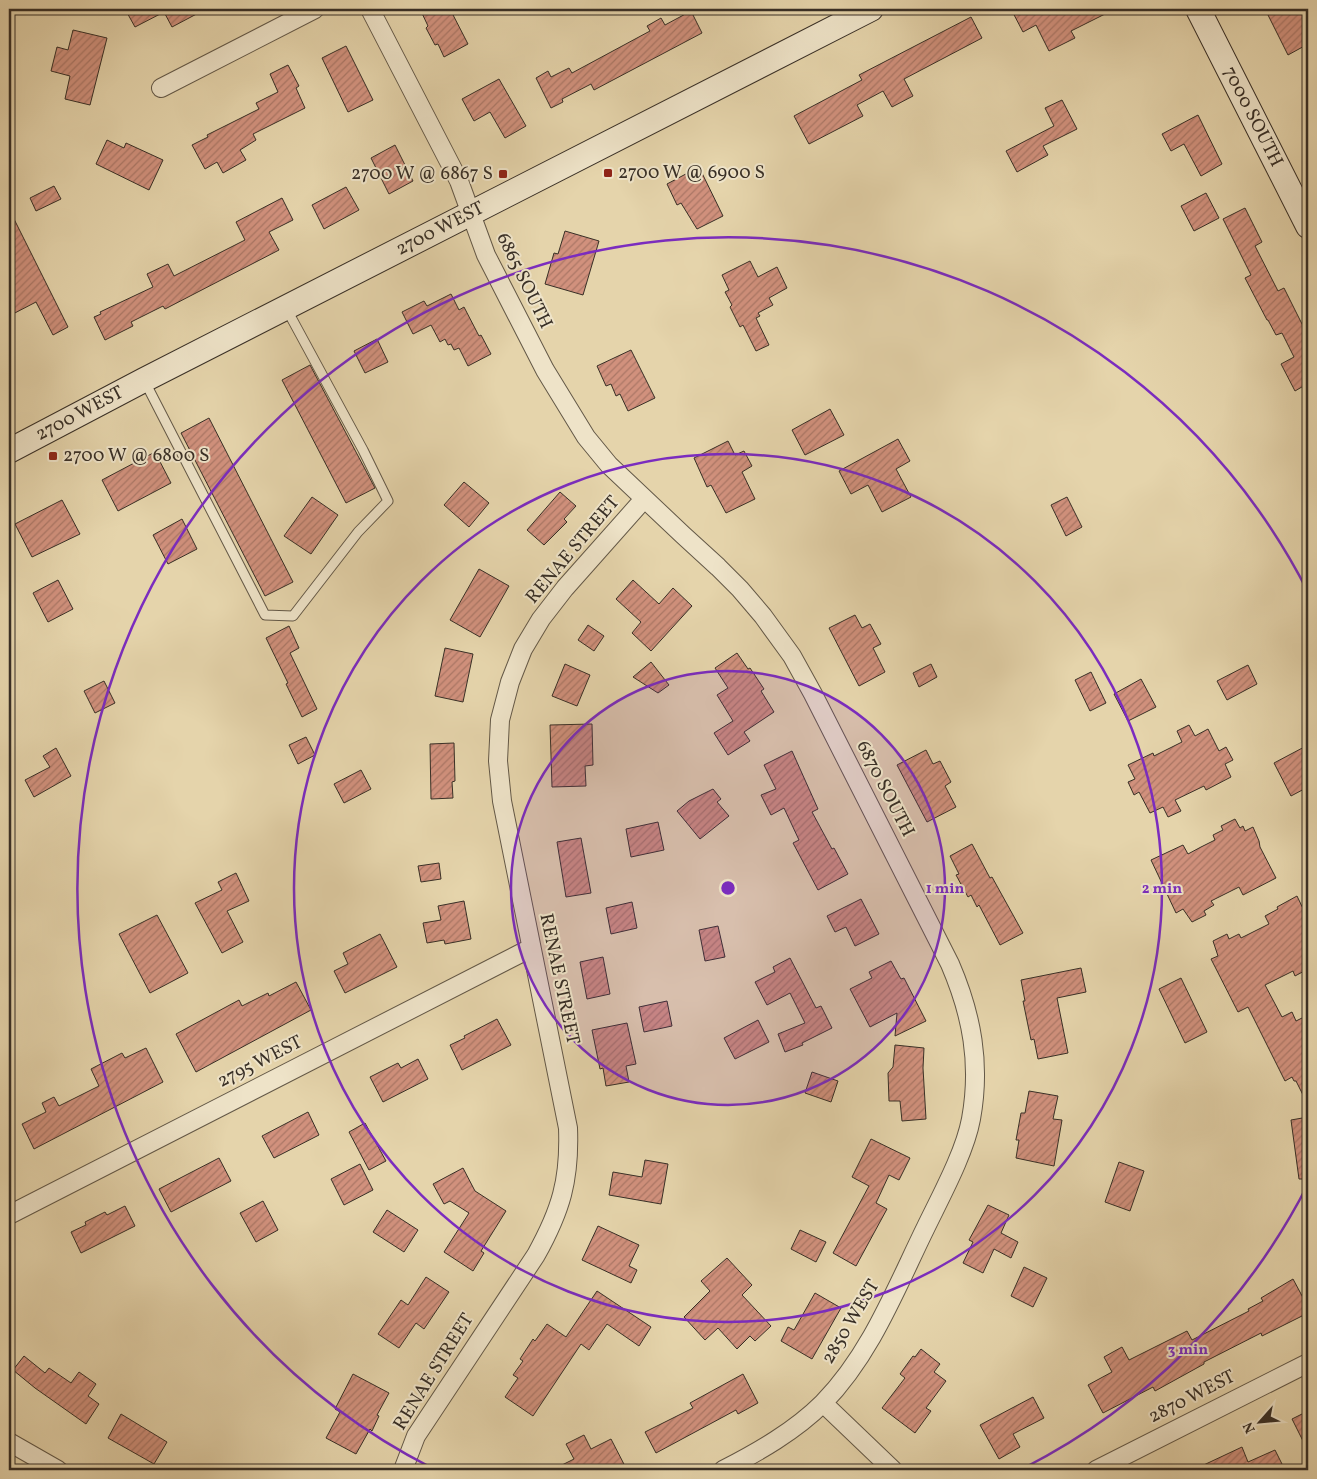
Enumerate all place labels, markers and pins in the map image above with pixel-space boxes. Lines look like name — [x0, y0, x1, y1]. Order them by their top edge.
place label: 2700 W @ 6900 S — [618, 160, 765, 186]
place label: 2700 W @ 6867 S — [351, 161, 493, 187]
marker: 2700 W @ 6900 S — [602, 167, 614, 179]
marker: 2700 W @ 6867 S — [497, 168, 509, 180]
place label: 2700 W @ 6800 S — [63, 443, 209, 469]
marker: 2700 W @ 6800 S — [47, 450, 59, 462]
centre of rings — [719, 879, 737, 897]

